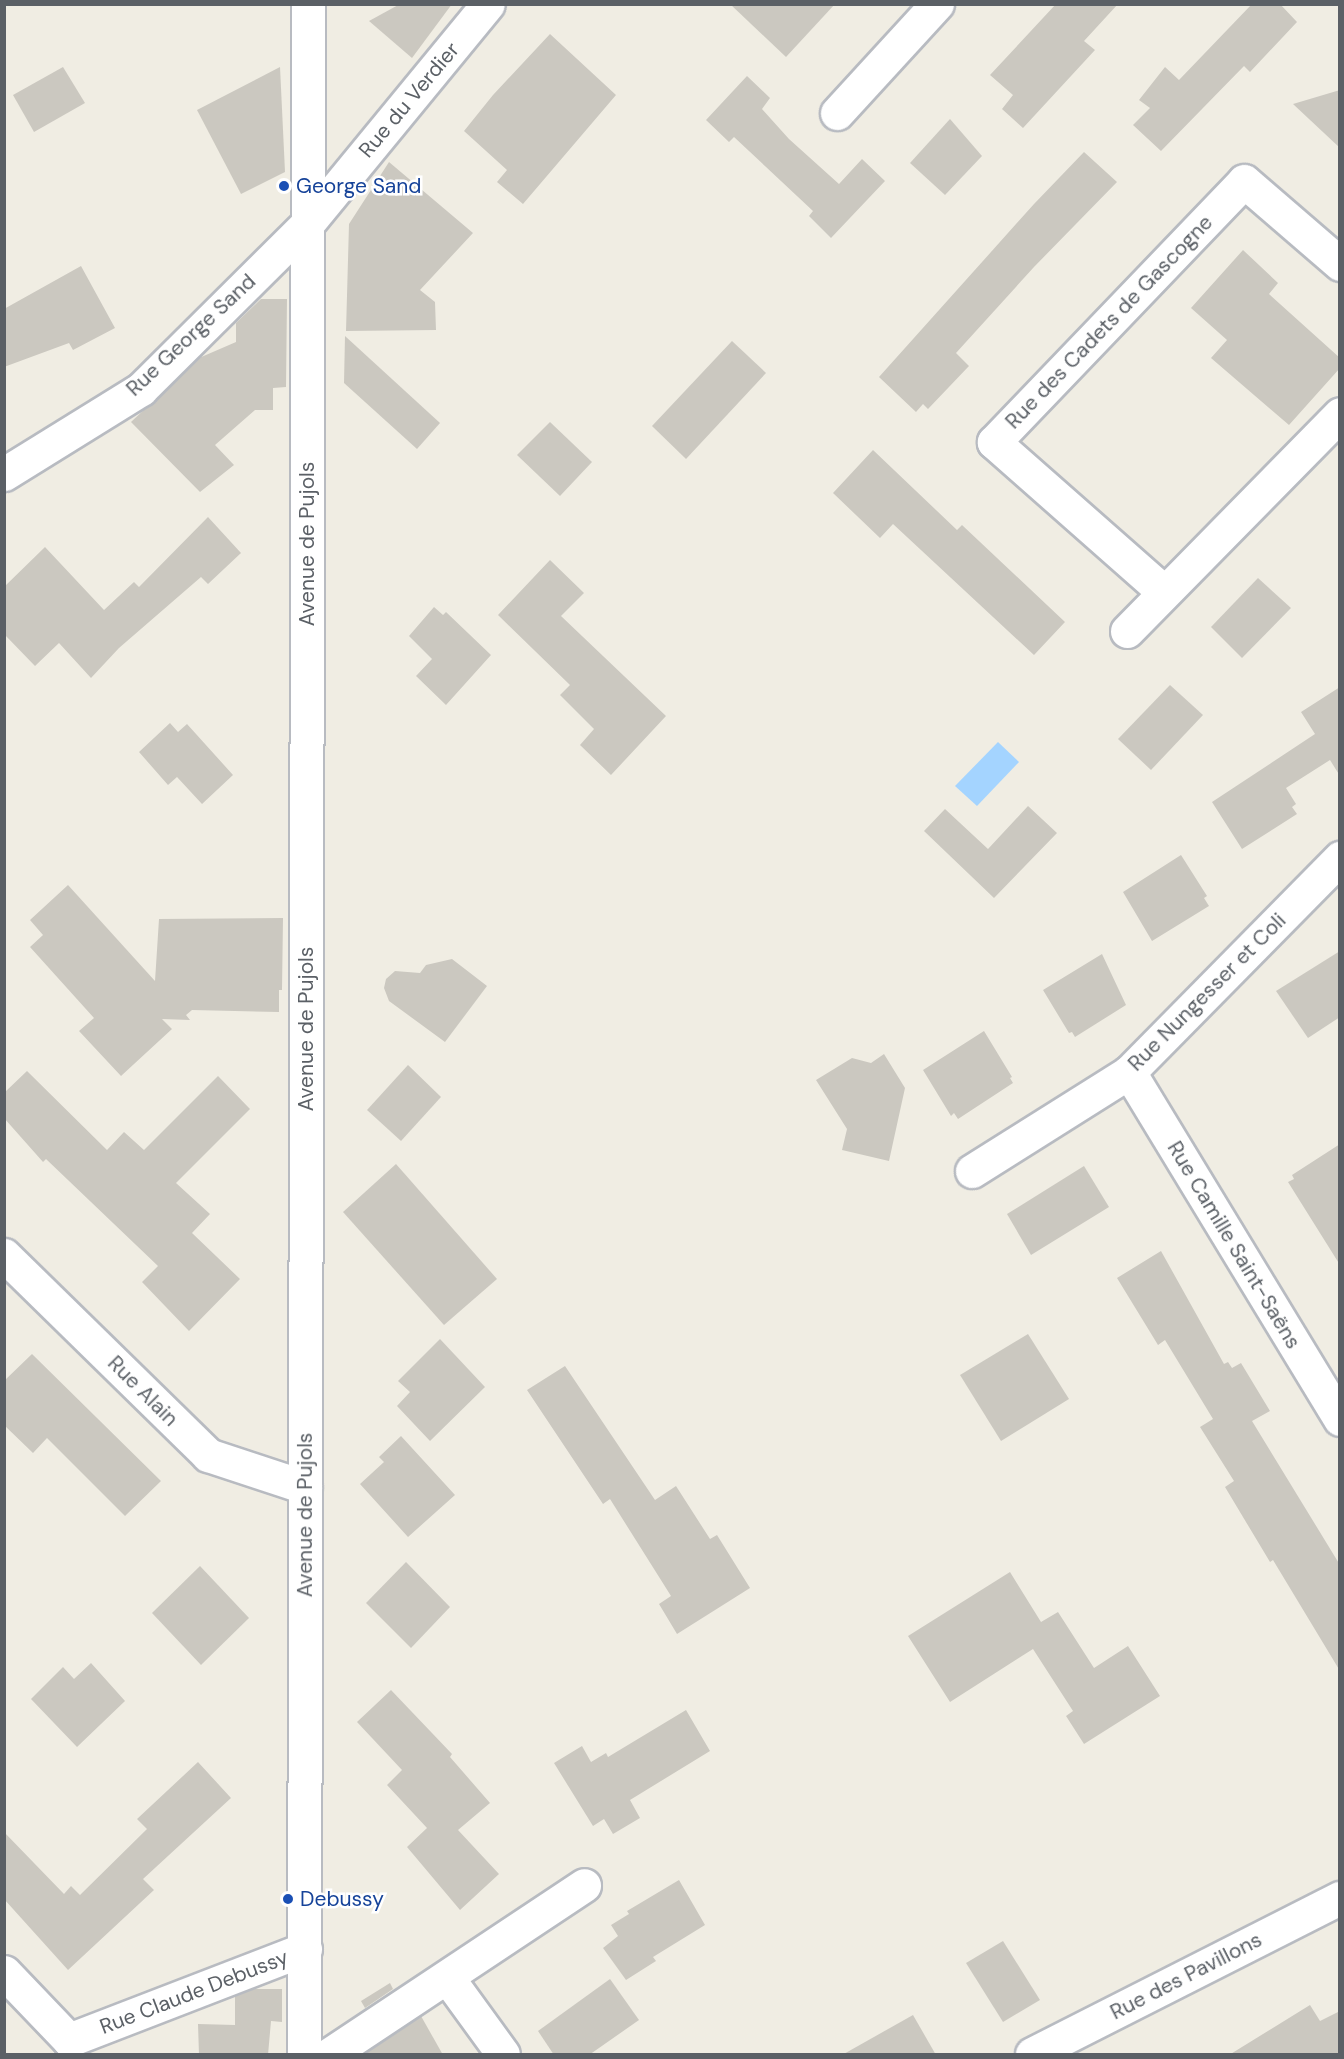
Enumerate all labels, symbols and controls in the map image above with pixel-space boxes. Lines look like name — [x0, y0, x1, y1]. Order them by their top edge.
street label: Rue du Verdier — [353, 37, 465, 163]
place label: George Sand — [296, 173, 421, 199]
marker: George Sand — [277, 179, 291, 193]
street label: Rue des Cadets de Gascogne — [1000, 210, 1218, 434]
street label: Rue George Sand — [121, 269, 261, 401]
street label: Avenue de Pujols — [294, 462, 320, 626]
street label: Rue Nungesser et Coli — [1123, 908, 1291, 1076]
street label: Avenue de Pujols — [293, 947, 319, 1111]
street label: Rue Camille Saint-Saëns — [1162, 1137, 1306, 1353]
street label: Rue Alain — [103, 1351, 183, 1431]
street label: Avenue de Pujols — [292, 1433, 318, 1597]
place label: Debussy — [300, 1886, 384, 1912]
marker: Debussy — [281, 1892, 295, 1906]
street label: Rue des Pavillons — [1106, 1927, 1266, 2025]
street label: Rue Claude Debussy — [96, 1944, 292, 2040]

